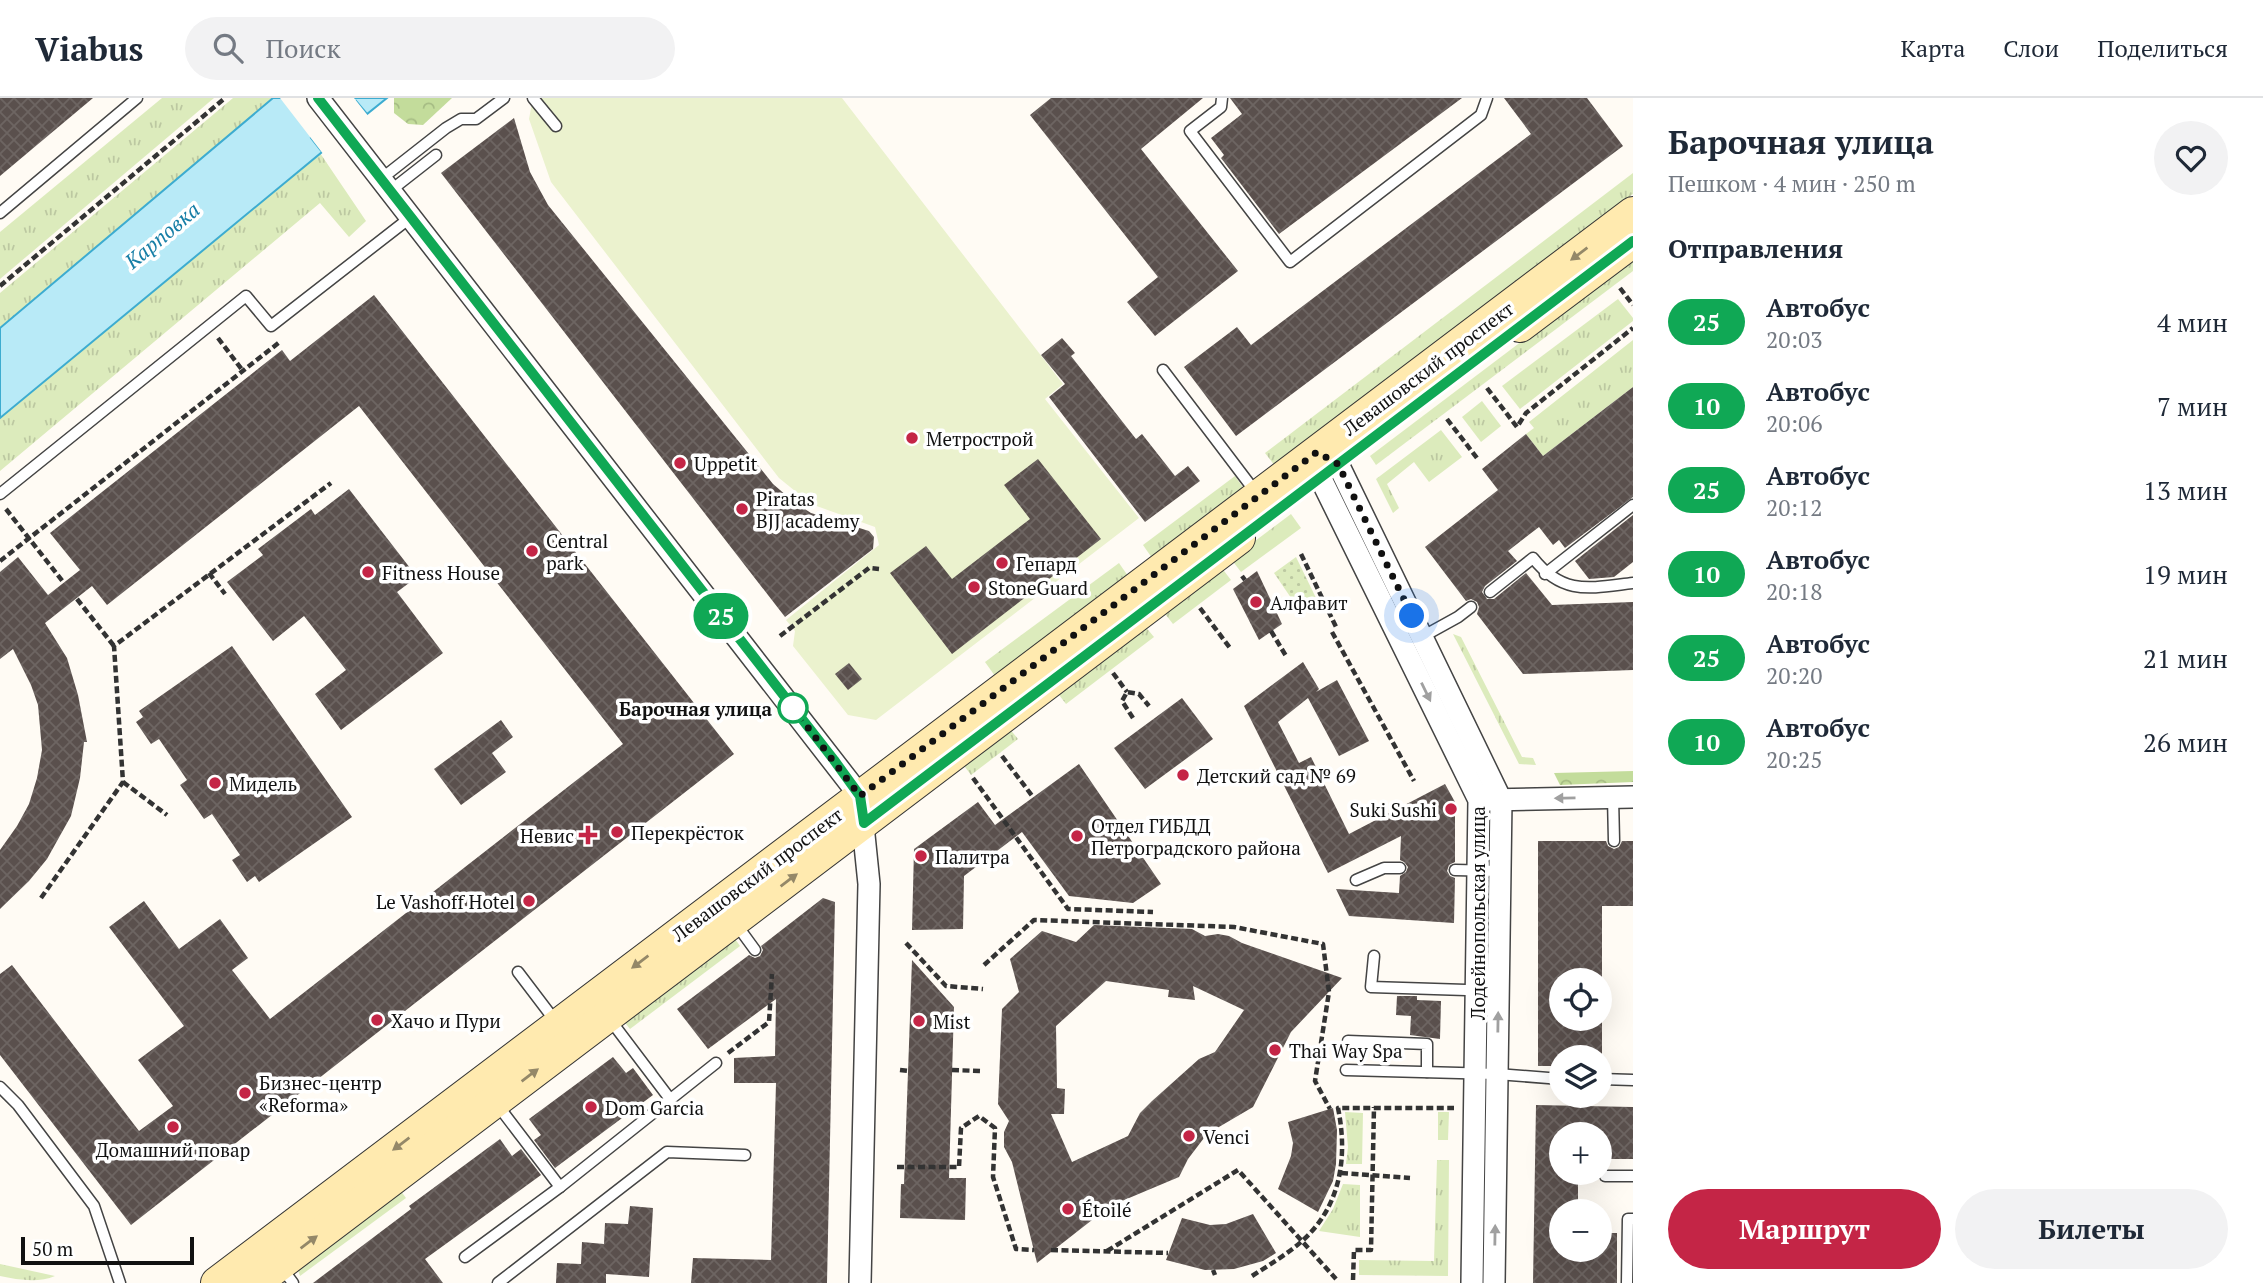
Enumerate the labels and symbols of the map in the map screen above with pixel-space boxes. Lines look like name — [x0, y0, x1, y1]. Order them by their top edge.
water label: Карповка — [118, 195, 205, 275]
one-way arrow — [1570, 247, 1588, 262]
street label: Левашовский проспект — [1337, 296, 1518, 441]
place label: Метрострой — [926, 426, 1034, 451]
marker: Метрострой — [904, 430, 920, 446]
place label: Uppetit — [694, 451, 758, 476]
marker: Uppetit — [672, 455, 688, 471]
place label: Piratas BJJ academy — [756, 486, 860, 533]
marker: Piratas BJJ academy — [734, 501, 750, 517]
place label: Central park — [546, 528, 608, 575]
marker: Central park — [524, 543, 540, 559]
place label: Гепард — [1016, 551, 1077, 576]
marker: Гепард — [994, 555, 1010, 571]
place label: Fitness House — [382, 560, 500, 585]
marker: Fitness House — [360, 564, 376, 580]
place label: StoneGuard — [988, 575, 1088, 600]
marker: StoneGuard — [966, 579, 982, 595]
place label: Алфавит — [1270, 590, 1348, 615]
line badge: 25 — [690, 593, 752, 639]
marker: Алфавит — [1248, 594, 1264, 610]
your location — [1394, 598, 1429, 633]
one-way arrow — [1420, 682, 1431, 702]
marker: Барочная улица — [778, 693, 808, 723]
place label: Барочная улица — [619, 696, 772, 721]
place label: Детский сад № 69 — [1197, 763, 1356, 788]
marker: Детский сад № 69 — [1175, 767, 1191, 783]
place label: Мидель — [229, 771, 297, 796]
marker: Мидель — [207, 775, 223, 791]
one-way arrow — [1554, 793, 1576, 804]
place label: Suki Sushi — [1350, 797, 1437, 822]
marker: Suki Sushi — [1443, 801, 1459, 817]
street label: Левашовский проспект — [666, 802, 847, 947]
street label: Лодейнопольская улица — [1465, 806, 1490, 1021]
place label: Отдел ГИБДД Петроградского района — [1091, 813, 1301, 860]
place label: Перекрёсток — [631, 820, 745, 845]
place label: Невис — [520, 823, 574, 848]
marker: Перекрёсток — [609, 824, 625, 840]
marker: Невис — [580, 827, 596, 843]
marker: Отдел ГИБДД Петроградского района — [1069, 828, 1085, 844]
place label: Палитра — [935, 844, 1010, 869]
marker: Палитра — [913, 848, 929, 864]
one-way arrow — [779, 873, 797, 888]
place label: Le Vashoff Hotel — [376, 889, 515, 914]
marker: Le Vashoff Hotel — [521, 893, 537, 909]
one-way arrow — [631, 955, 650, 969]
place label: Хачо и Пури — [391, 1008, 501, 1033]
place label: Mist — [933, 1009, 970, 1034]
one-way arrow — [1492, 1010, 1504, 1032]
marker: Хачо и Пури — [369, 1012, 385, 1028]
marker: Mist — [911, 1013, 927, 1029]
place label: Thai Way Spa — [1289, 1038, 1403, 1063]
marker: Thai Way Spa — [1267, 1042, 1283, 1058]
one-way arrow — [521, 1069, 539, 1083]
place label: Бизнес-центр «Reforma» — [259, 1070, 382, 1117]
marker: Бизнес-центр «Reforma» — [237, 1085, 253, 1101]
place label: Dom Garcia — [605, 1095, 705, 1120]
marker: Dom Garcia — [583, 1099, 599, 1115]
marker: Домашний повар — [165, 1119, 181, 1135]
place label: Venci — [1203, 1124, 1250, 1149]
marker: Venci — [1181, 1128, 1197, 1144]
one-way arrow — [392, 1136, 410, 1151]
place label: Домашний повар — [96, 1137, 250, 1162]
place label: Étoilé — [1082, 1197, 1132, 1222]
marker: Étoilé — [1060, 1201, 1076, 1217]
one-way arrow — [1489, 1224, 1501, 1246]
scale bar — [21, 1234, 194, 1266]
one-way arrow — [300, 1235, 318, 1249]

